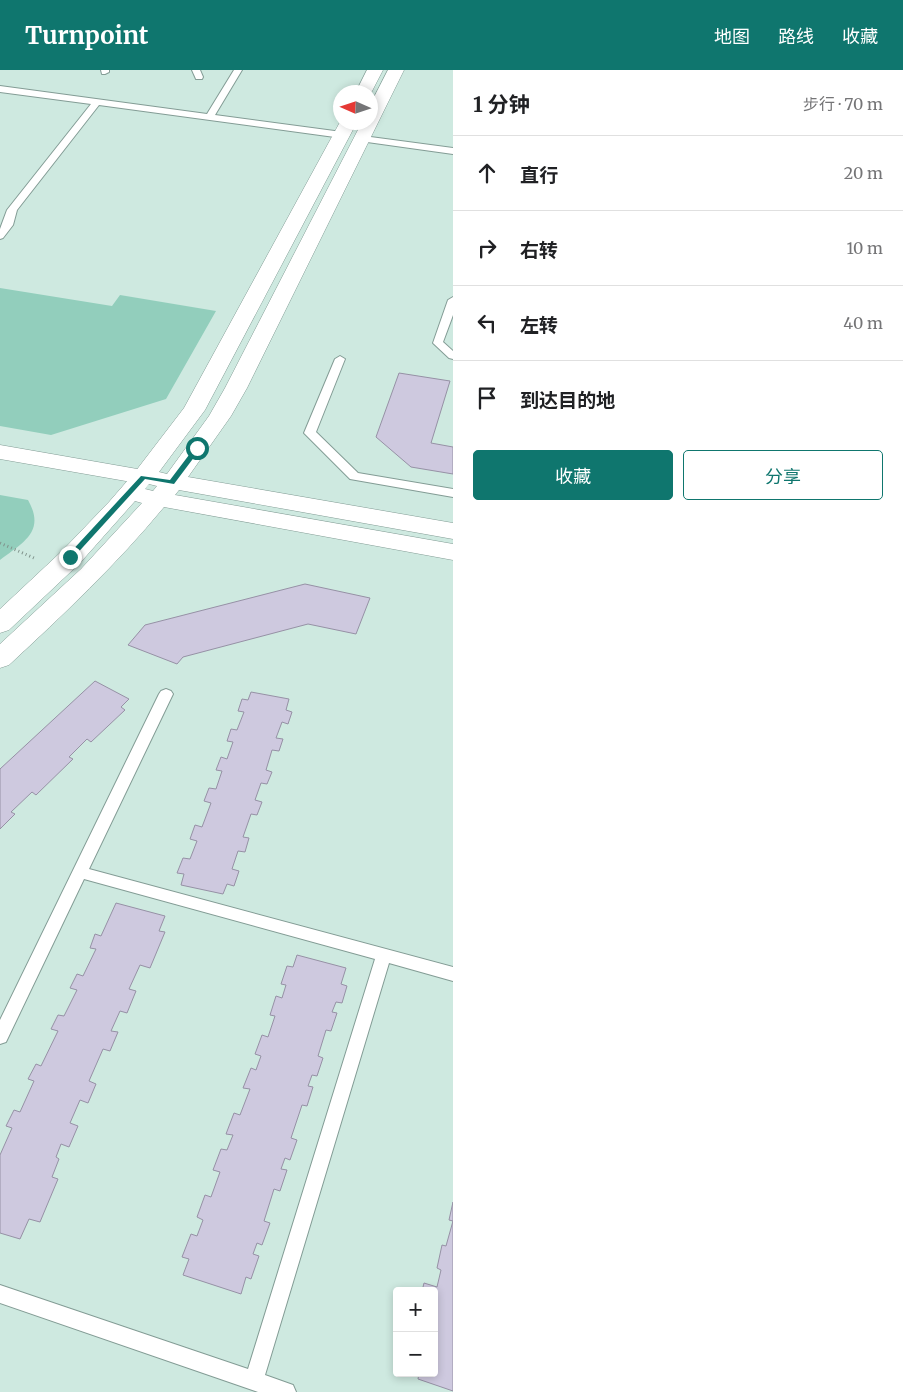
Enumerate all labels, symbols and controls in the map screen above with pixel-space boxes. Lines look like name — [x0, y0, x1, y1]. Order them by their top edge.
text: Turnpoint — [25, 20, 148, 51]
text: 地图 — [714, 25, 750, 48]
text: 路线 — [778, 25, 814, 48]
text: 收藏 — [842, 25, 878, 48]
north arrow — [333, 85, 378, 130]
text: 1 分钟 — [473, 91, 530, 118]
text: 步行 · 70 m — [803, 94, 883, 114]
icon: ahead — [473, 159, 501, 187]
text: 直行 — [520, 163, 558, 187]
text: 20 m — [844, 163, 883, 183]
icon: right — [473, 234, 501, 262]
text: 右转 — [520, 238, 558, 262]
text: 10 m — [846, 238, 883, 258]
icon: left — [473, 309, 501, 337]
text: 左转 — [520, 313, 558, 337]
text: 40 m — [843, 313, 883, 333]
icon: arrive — [473, 384, 501, 412]
text: 到达目的地 — [520, 388, 615, 412]
route start — [186, 437, 209, 460]
button: 收藏 — [473, 450, 673, 500]
button: 分享 — [683, 450, 883, 500]
route end — [59, 546, 82, 569]
map controls — [393, 1287, 438, 1377]
button: + — [393, 1287, 438, 1332]
button: − — [393, 1332, 438, 1377]

